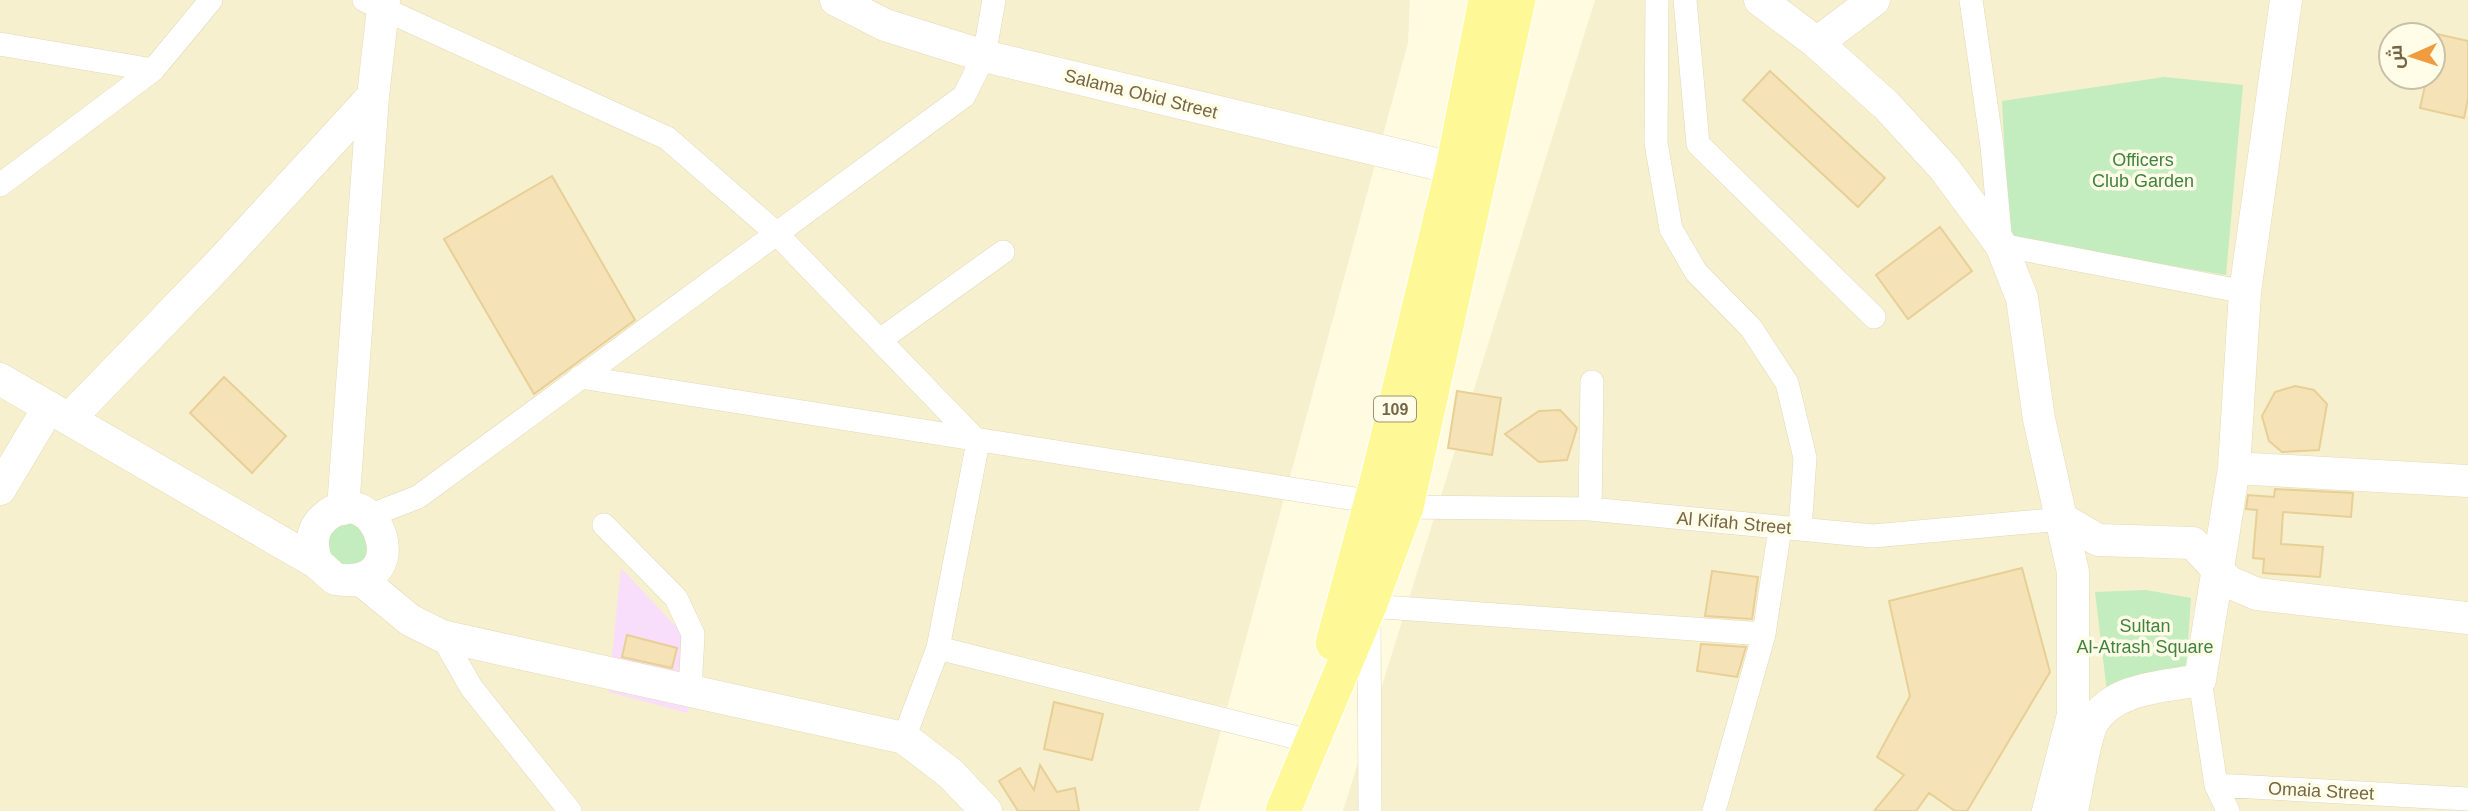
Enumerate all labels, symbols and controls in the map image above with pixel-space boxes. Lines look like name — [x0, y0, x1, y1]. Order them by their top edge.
north arrow — [2377, 21, 2447, 91]
text: ش — [2384, 44, 2408, 70]
street label: Salama Obid Street — [1062, 65, 1220, 123]
park label: Officers Club Garden — [2092, 150, 2194, 191]
road number: 109 — [1374, 396, 1416, 422]
street label: Al Kifah Street — [1676, 508, 1792, 538]
park label: Sultan Al-Atrash Square — [2076, 616, 2214, 657]
street label: Omaia Street — [2268, 778, 2374, 804]

